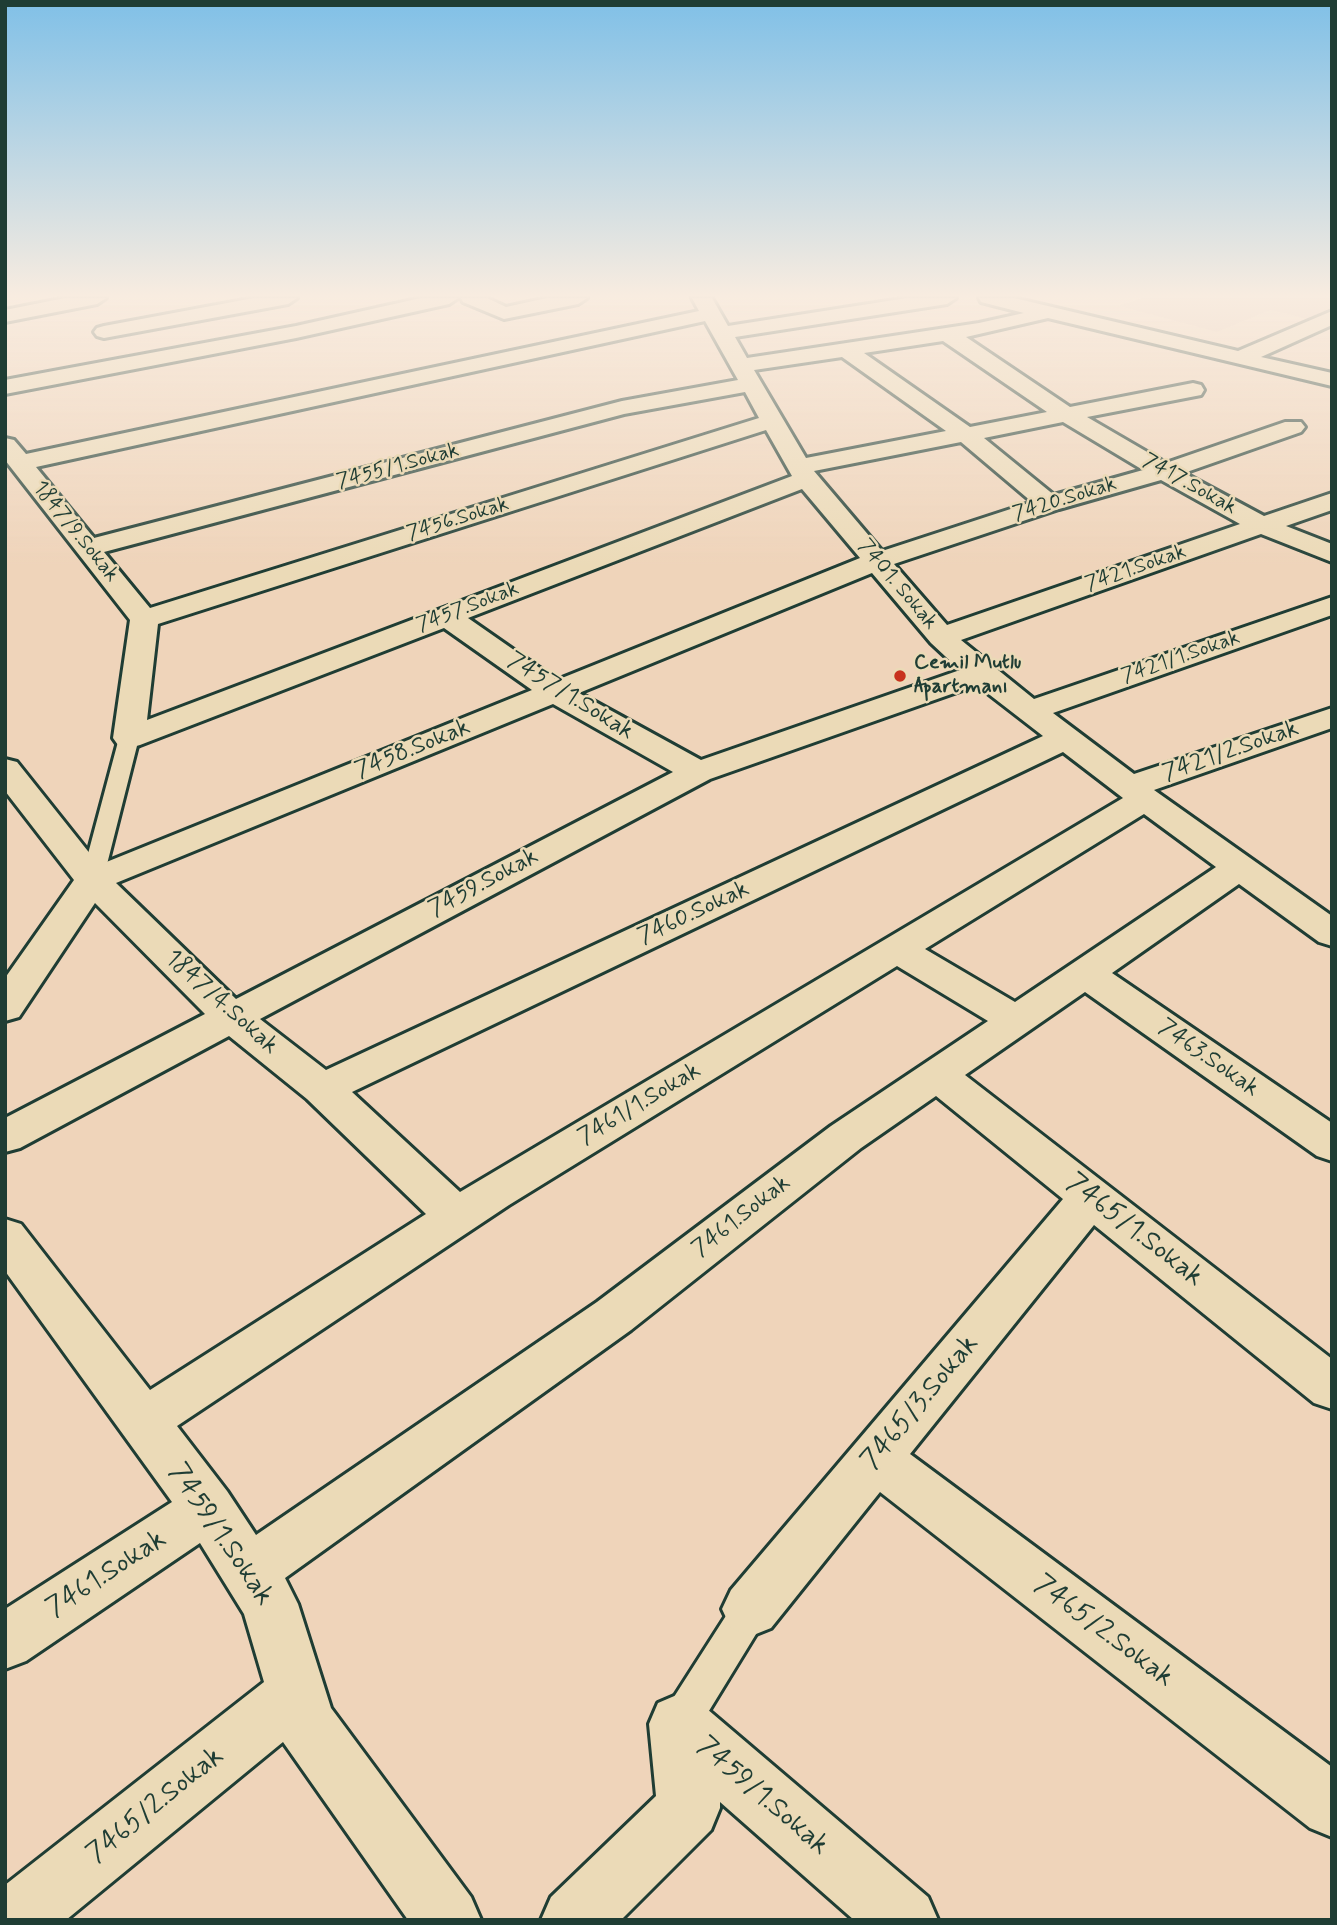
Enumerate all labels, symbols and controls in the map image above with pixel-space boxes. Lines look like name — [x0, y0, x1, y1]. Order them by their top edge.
street label: 7455/1.Sokak — [334, 439, 462, 495]
street label: 7417.Sokak — [1137, 449, 1241, 521]
street label: 7420.Sokak — [1010, 472, 1120, 528]
street label: 1847/9.Sokak — [27, 476, 123, 588]
street label: 7456.Sokak — [404, 493, 512, 547]
street label: 7401. Sokak — [852, 535, 942, 635]
street label: 7421.Sokak — [1082, 540, 1190, 598]
street label: 7457.Sokak — [413, 577, 523, 639]
street label: 7421/1.Sokak — [1119, 626, 1243, 690]
street label: 7457/1.Sokak — [501, 647, 639, 747]
place label: Cemil Mutlu Apartmanı — [914, 651, 1021, 701]
marker: Cemil Mutlu Apartmanı — [892, 668, 908, 684]
street label: 7458.Sokak — [351, 714, 475, 786]
street label: 7421/2.Sokak — [1159, 715, 1303, 789]
street label: 7459.Sokak — [424, 843, 544, 925]
street label: 7460.Sokak — [634, 876, 754, 952]
street label: 1847/4.Sokak — [158, 945, 284, 1061]
street label: 7463.Sokak — [1152, 1014, 1264, 1104]
street label: 7461/1.Sokak — [573, 1057, 707, 1153]
street label: 7465/1.Sokak — [1059, 1167, 1209, 1295]
street label: 7461.Sokak — [687, 1170, 797, 1264]
street label: 7465/3.Sokak — [855, 1329, 987, 1477]
street label: 7459/1.Sokak — [160, 1457, 280, 1613]
street label: 7461.Sokak — [41, 1524, 173, 1626]
street label: 7465/2.Sokak — [1026, 1568, 1180, 1696]
street label: 7459/1.Sokak — [689, 1730, 835, 1864]
street label: 7465/2.Sokak — [81, 1741, 231, 1871]

